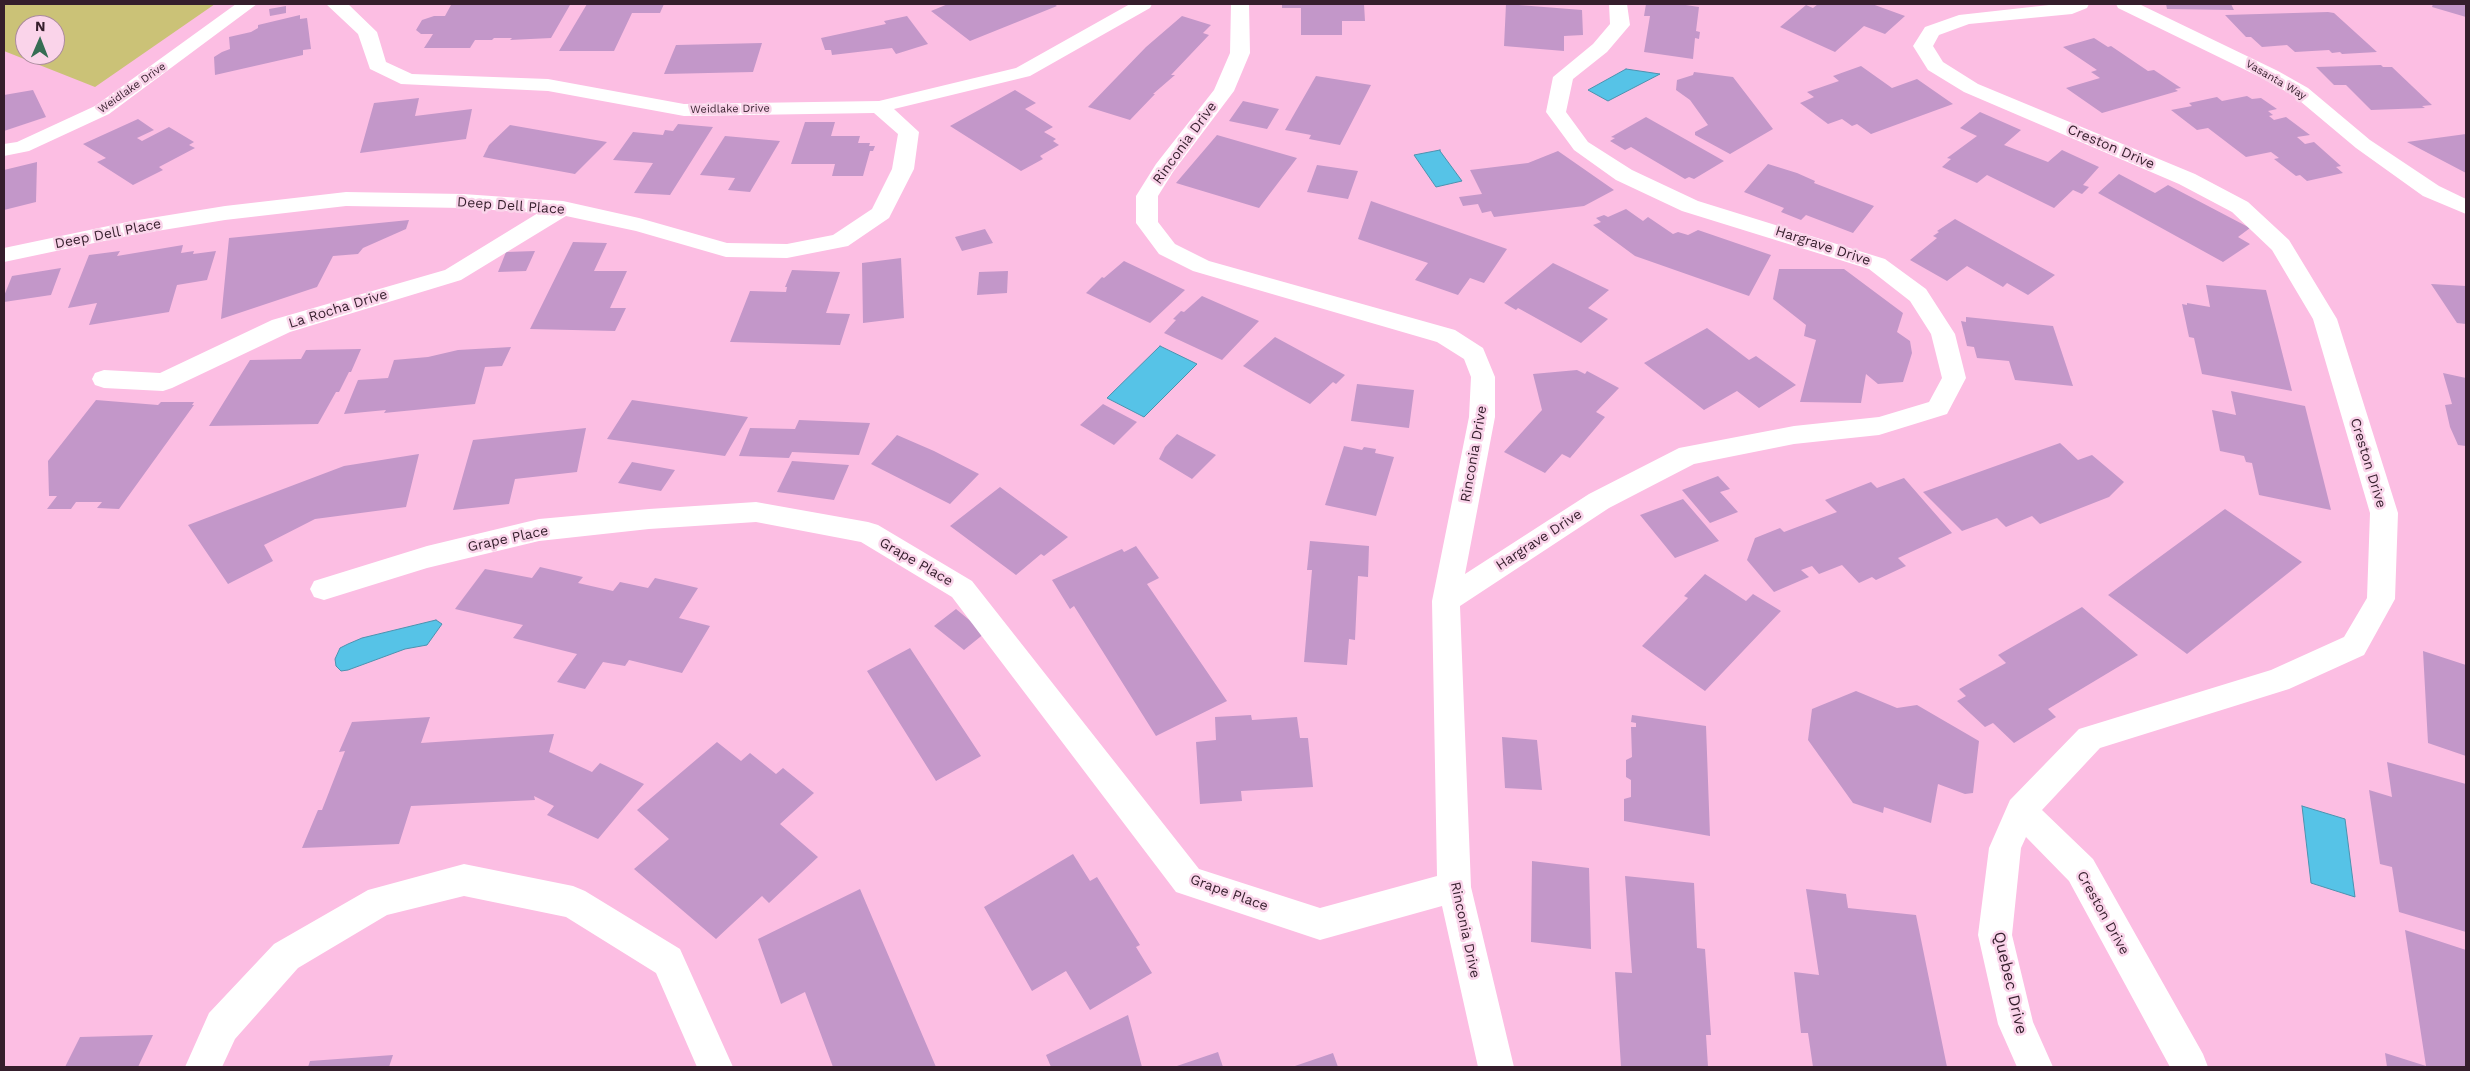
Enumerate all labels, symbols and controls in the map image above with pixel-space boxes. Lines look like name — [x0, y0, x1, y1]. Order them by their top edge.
north arrow — [15, 15, 65, 65]
text: N — [35, 18, 46, 34]
street label: Vasanta Way — [2243, 57, 2309, 103]
street label: Weidlake Drive — [96, 60, 168, 116]
street label: Rinconia Drive — [1149, 99, 1221, 187]
street label: Weidlake Drive — [690, 102, 770, 116]
street label: Creston Drive — [2065, 121, 2157, 173]
street label: Deep Dell Place — [457, 194, 565, 218]
street label: Deep Dell Place — [53, 215, 163, 253]
street label: Hargrave Drive — [1773, 223, 1873, 269]
street label: La Rocha Drive — [287, 286, 389, 332]
street label: Rinconia Drive — [1457, 404, 1491, 504]
street label: Creston Drive — [2346, 416, 2390, 510]
street label: Hargrave Drive — [1493, 506, 1585, 574]
street label: Grape Place — [466, 522, 550, 556]
street label: Grape Place — [876, 534, 956, 590]
street label: Creston Drive — [2073, 868, 2133, 958]
street label: Grape Place — [1188, 871, 1270, 915]
street label: Rinconia Drive — [1447, 880, 1483, 980]
street label: Quebec Drive — [1989, 930, 2031, 1036]

